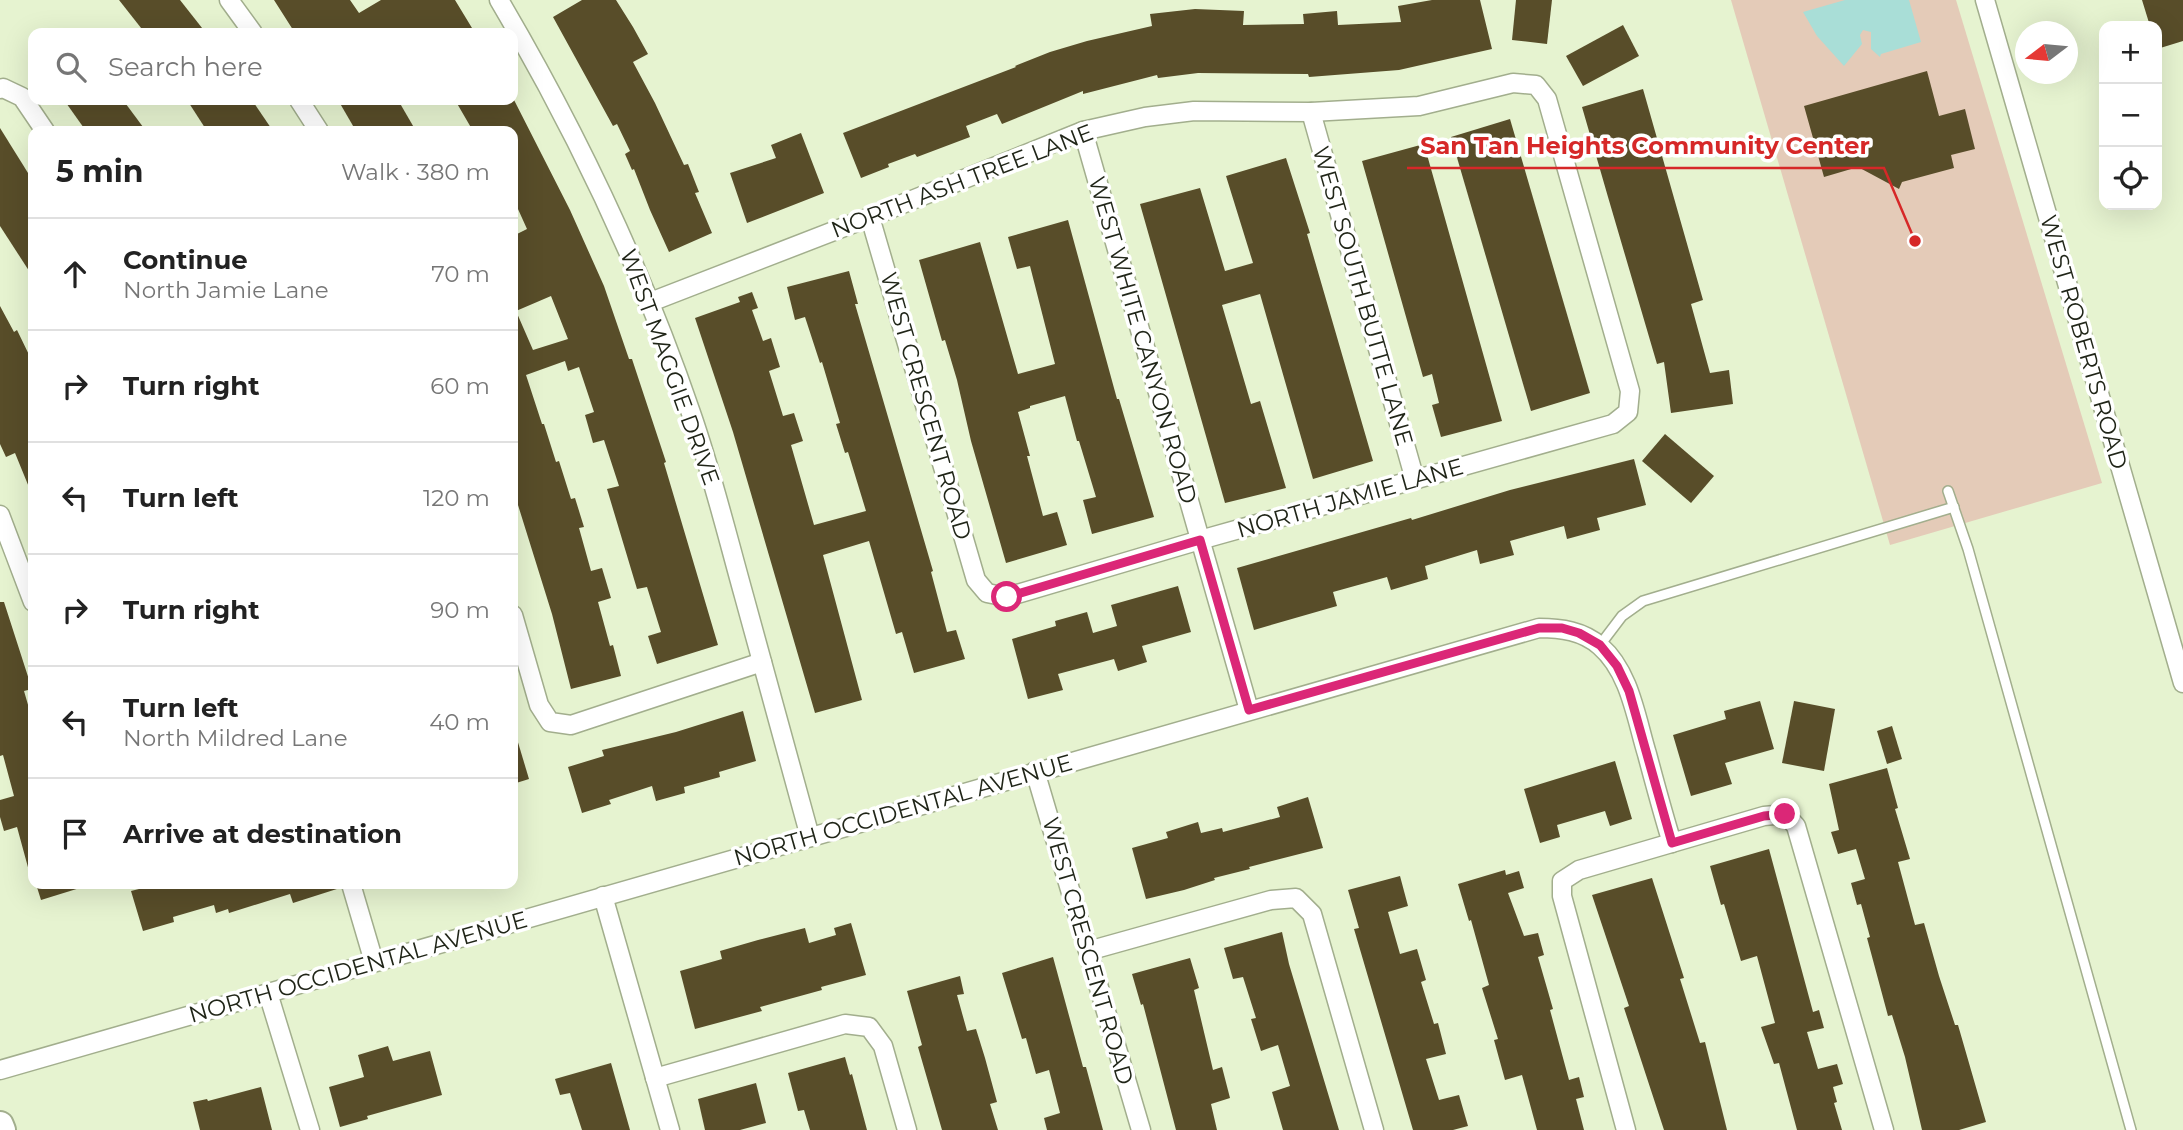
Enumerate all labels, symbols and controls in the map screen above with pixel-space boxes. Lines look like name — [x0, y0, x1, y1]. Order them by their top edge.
north arrow — [2015, 21, 2078, 84]
map controls — [2099, 21, 2162, 210]
button: + — [2099, 21, 2162, 84]
search box — [28, 28, 518, 105]
icon: search — [52, 48, 90, 86]
text: Search here — [108, 51, 263, 83]
button: − — [2099, 84, 2162, 147]
street label: NORTH ASH TREE LANE — [827, 118, 1097, 244]
callout: San Tan Heights Community Center — [1407, 123, 1884, 168]
text: San Tan Heights Community Center — [1420, 131, 1870, 160]
street label: WEST SOUTH BUTTE LANE — [1307, 143, 1419, 449]
button: locate — [2099, 147, 2162, 210]
text: 5 min — [56, 153, 144, 190]
text: Walk · 380 m — [341, 158, 490, 186]
street label: WEST WHITE CANYON ROAD — [1083, 173, 1203, 507]
street label: WEST ROBERTS ROAD — [2034, 212, 2134, 472]
text: Continue — [123, 244, 248, 276]
street label: WEST MAGGIE DRIVE — [614, 245, 726, 489]
icon: ahead — [56, 255, 94, 293]
text: 70 m — [431, 260, 490, 288]
street label: WEST CRESCENT ROAD — [874, 269, 978, 543]
text: North Jamie Lane — [123, 276, 329, 304]
icon: right — [56, 367, 94, 405]
text: Turn right — [123, 370, 259, 402]
text: 60 m — [430, 372, 490, 400]
street label: NORTH JAMIE LANE — [1233, 452, 1467, 544]
icon: left — [56, 479, 94, 517]
text: Turn left — [123, 482, 239, 514]
text: 120 m — [423, 484, 490, 512]
route start — [991, 581, 1022, 612]
icon: right — [56, 591, 94, 629]
text: Turn right — [123, 594, 259, 626]
text: 90 m — [430, 596, 490, 624]
text: Turn left — [123, 692, 239, 724]
icon: left — [56, 703, 94, 741]
text: 40 m — [429, 708, 490, 736]
text: North Mildred Lane — [123, 724, 348, 752]
street label: NORTH OCCIDENTAL AVENUE — [730, 748, 1076, 872]
route end — [1769, 798, 1800, 829]
street label: WEST CRESCENT ROAD — [1036, 814, 1140, 1088]
icon: arrive — [56, 815, 94, 853]
text: Arrive at destination — [123, 818, 402, 850]
street label: NORTH OCCIDENTAL AVENUE — [185, 905, 531, 1029]

